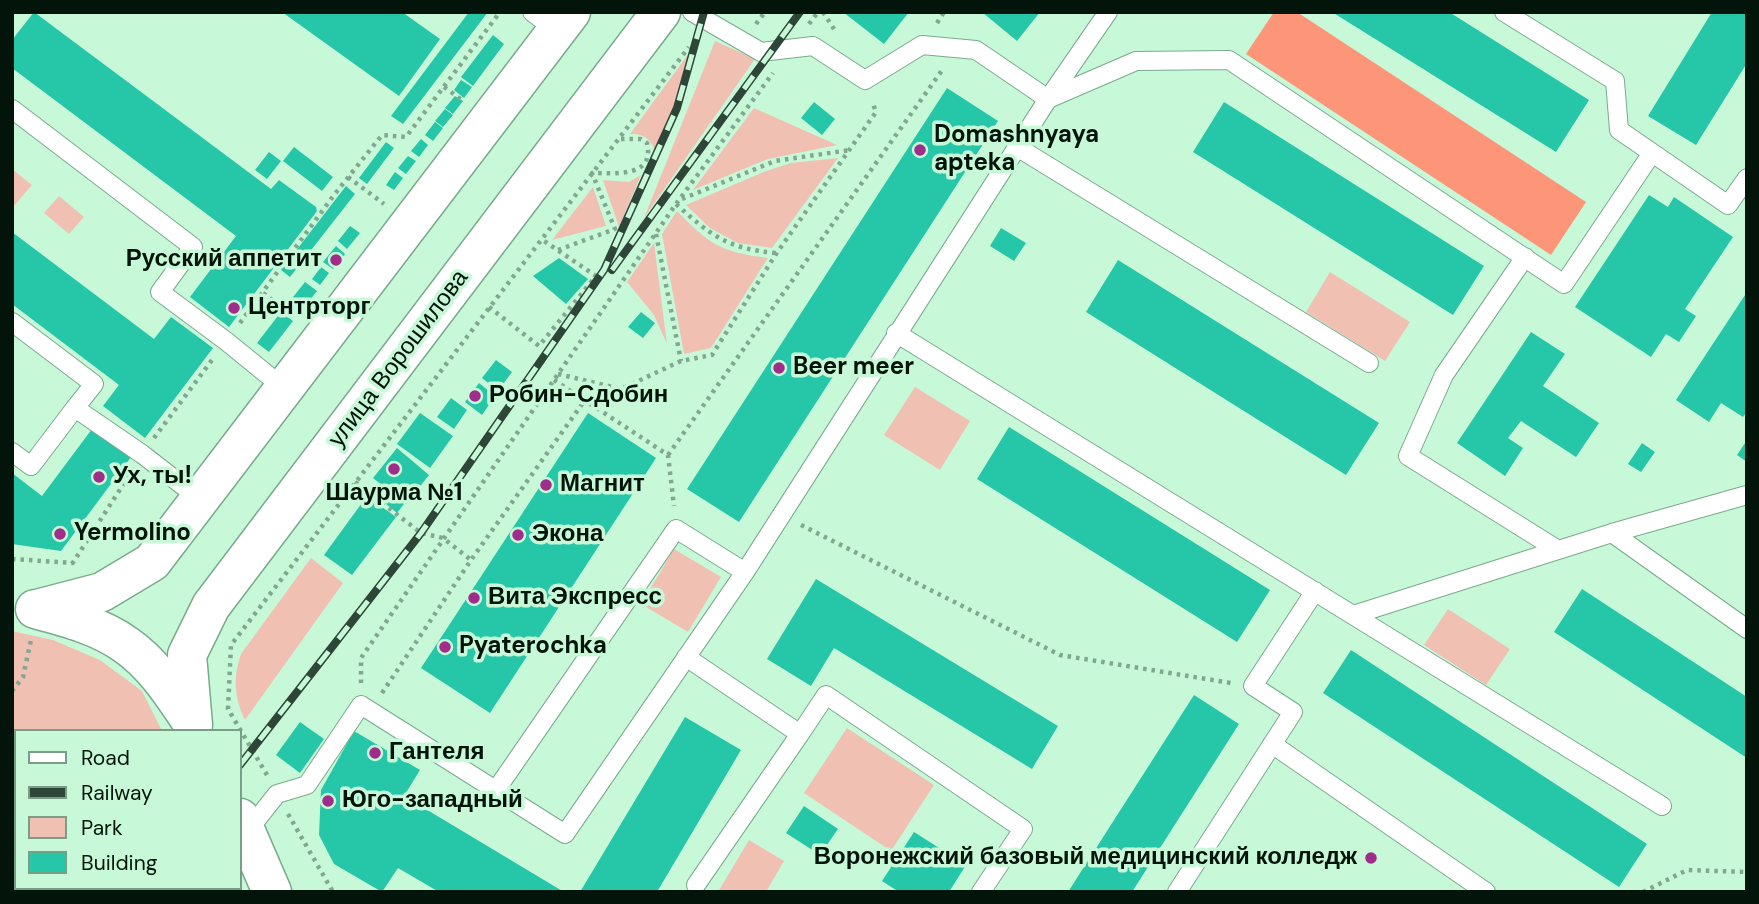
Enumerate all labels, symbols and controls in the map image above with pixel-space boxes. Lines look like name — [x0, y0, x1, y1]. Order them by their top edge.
place label: Domashnyaya apteka — [934, 122, 1099, 178]
marker: Domashnyaya apteka — [912, 142, 928, 158]
place label: Русский аппетит — [126, 246, 322, 274]
marker: Русский аппетит — [328, 252, 344, 268]
street label: улица Ворошилова — [323, 265, 475, 453]
place label: Центрторг — [248, 294, 371, 322]
marker: Центрторг — [226, 300, 242, 316]
place label: Beer meer — [793, 354, 914, 382]
marker: Beer meer — [771, 360, 787, 376]
place label: Робин-Сдобин — [489, 382, 668, 410]
marker: Робин-Сдобин — [467, 388, 483, 404]
marker: Шаурма №1 — [386, 461, 402, 477]
place label: Ух, ты! — [113, 463, 192, 491]
marker: Ух, ты! — [91, 469, 107, 485]
place label: Магнит — [560, 471, 645, 499]
marker: Магнит — [538, 477, 554, 493]
place label: Шаурма №1 — [326, 480, 462, 508]
place label: Yermolino — [74, 520, 191, 548]
place label: Экона — [532, 521, 603, 549]
marker: Yermolino — [52, 526, 68, 542]
marker: Экона — [510, 527, 526, 543]
place label: Вита Экспресс — [488, 584, 662, 612]
marker: Вита Экспресс — [466, 590, 482, 606]
place label: Pyaterochka — [459, 633, 607, 661]
marker: Pyaterochka — [437, 639, 453, 655]
legend — [14, 729, 242, 890]
place label: Гантеля — [389, 739, 484, 767]
text: Road — [81, 744, 130, 772]
marker: Гантеля — [367, 745, 383, 761]
text: Railway — [81, 779, 153, 807]
place label: Юго-западный — [342, 787, 523, 815]
marker: Юго-западный — [320, 793, 336, 809]
text: Park — [81, 814, 122, 842]
place label: Воронежский базовый медицинский колледж — [814, 844, 1357, 872]
text: Building — [81, 849, 157, 877]
marker: Воронежский базовый медицинский колледж — [1363, 850, 1379, 866]

